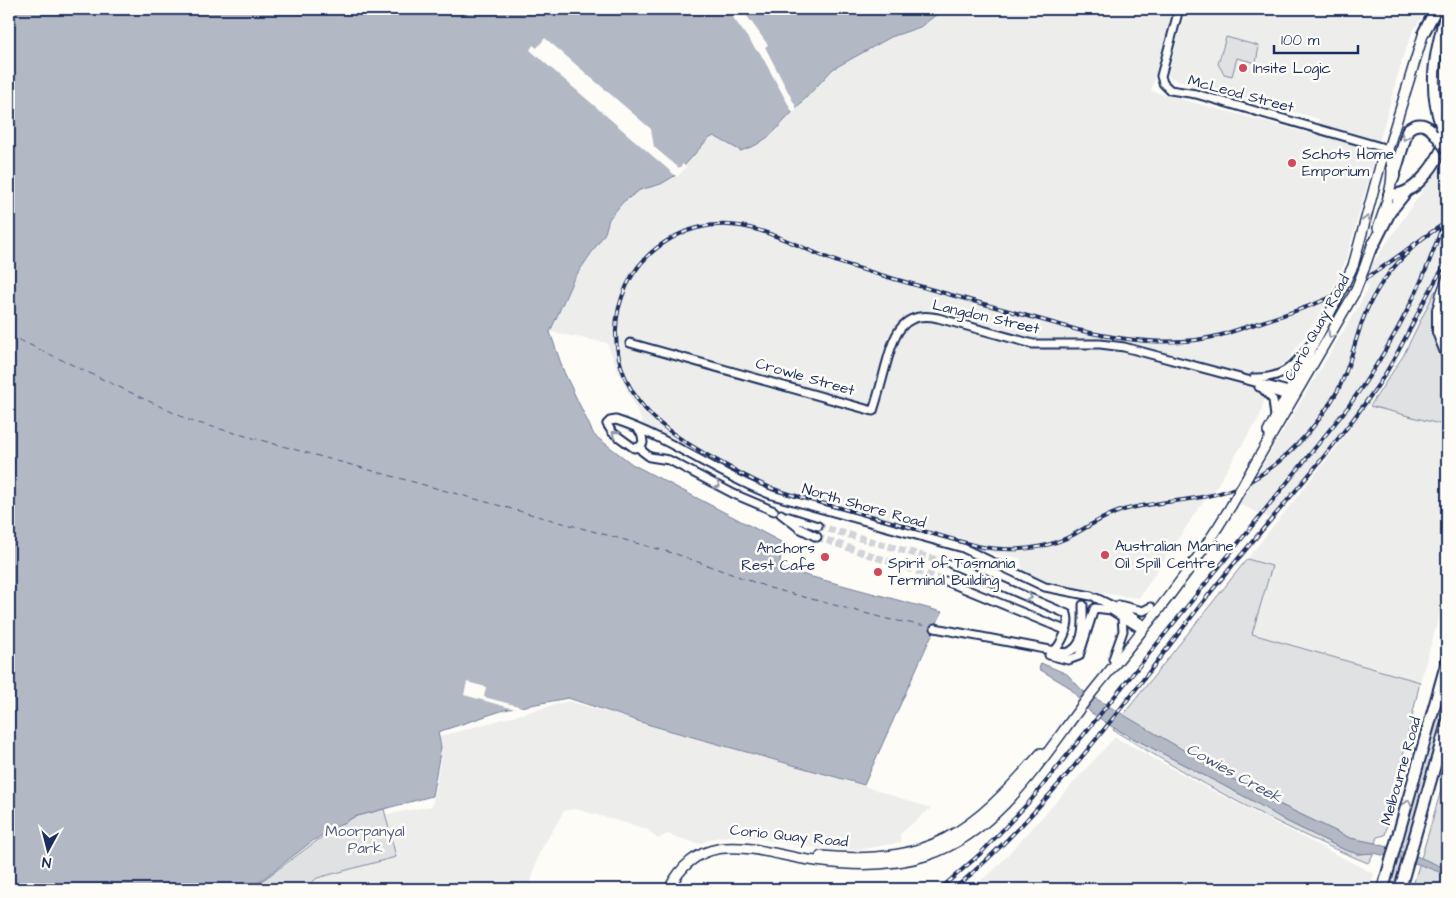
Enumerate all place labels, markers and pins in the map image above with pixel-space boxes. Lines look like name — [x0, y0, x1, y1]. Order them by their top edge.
place label: Insite Logic — [1253, 58, 1332, 80]
marker: Insite Logic — [1237, 62, 1249, 74]
place label: Schots Home Emporium — [1302, 144, 1394, 182]
marker: Schots Home Emporium — [1286, 157, 1298, 169]
place label: Australian Marine Oil Spill Centre — [1115, 536, 1234, 574]
place label: Anchors Rest Cafe — [741, 538, 815, 576]
marker: Australian Marine Oil Spill Centre — [1099, 549, 1111, 561]
marker: Anchors Rest Cafe — [819, 551, 831, 563]
place label: Spirit of Tasmania Terminal Building — [888, 553, 1016, 592]
marker: Spirit of Tasmania Terminal Building — [872, 566, 884, 578]

